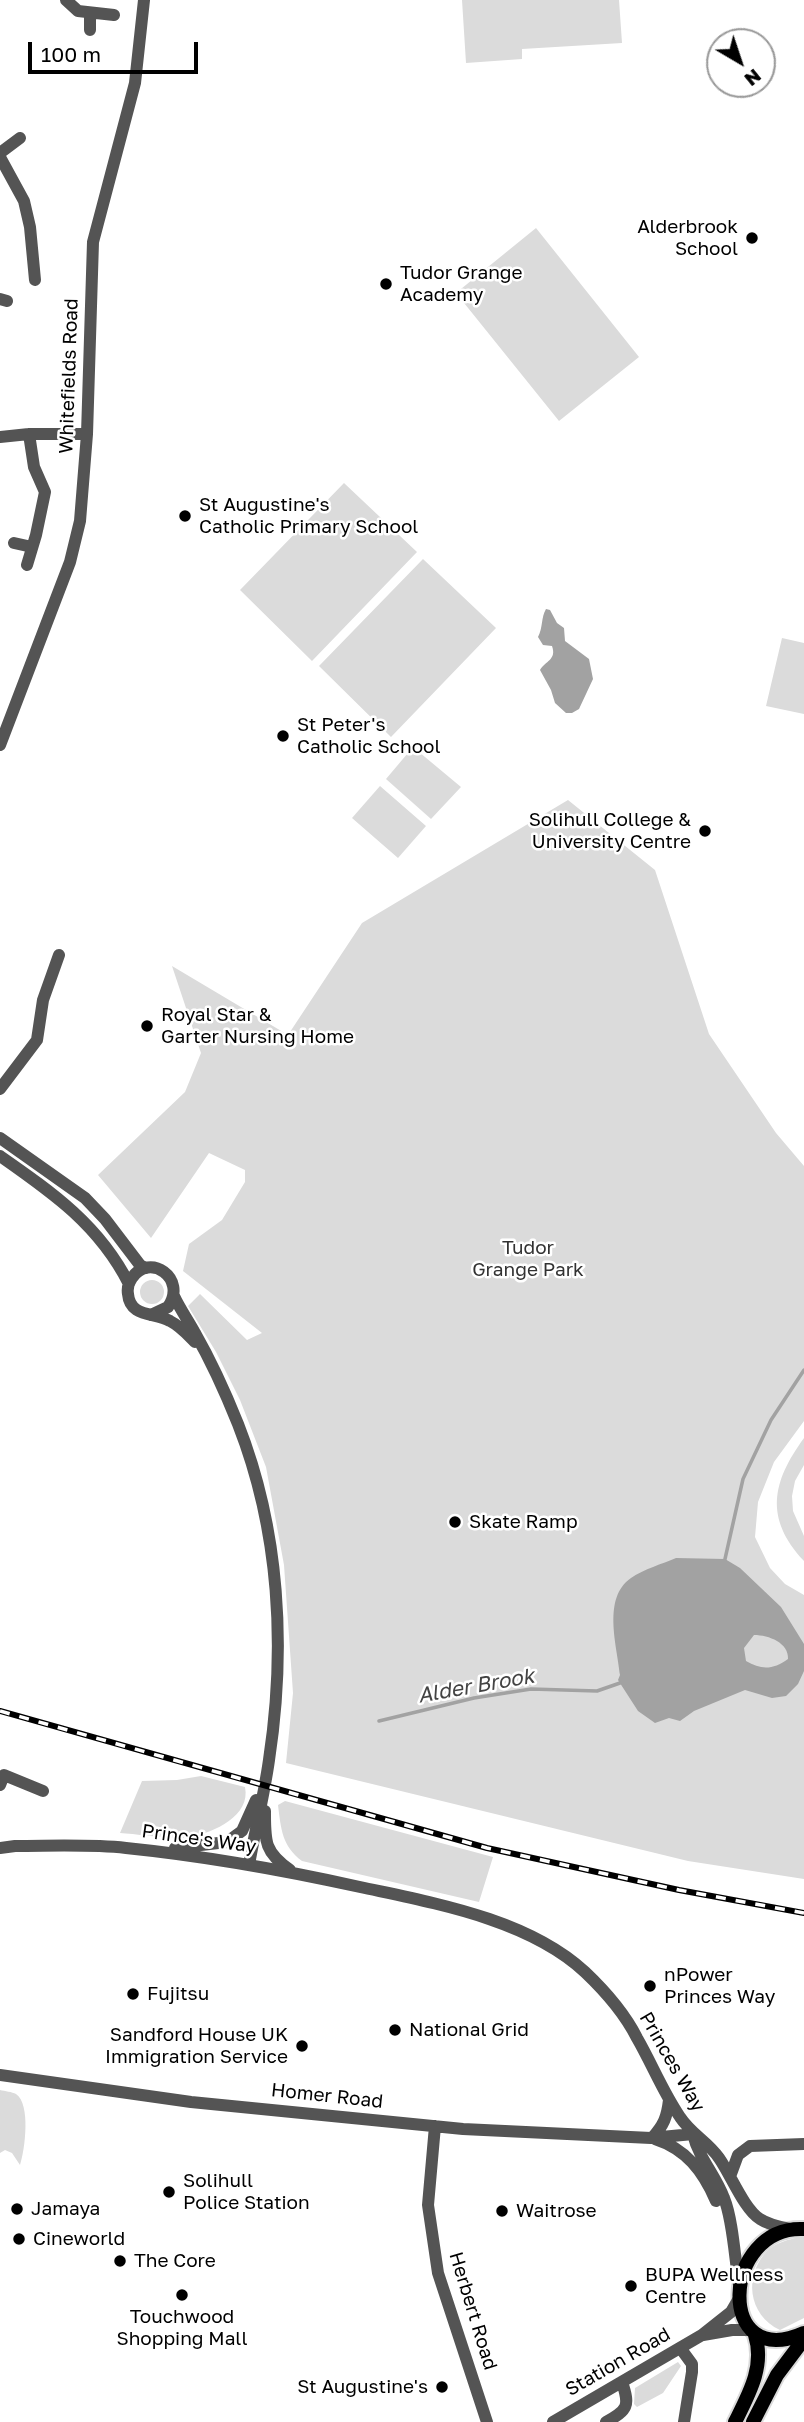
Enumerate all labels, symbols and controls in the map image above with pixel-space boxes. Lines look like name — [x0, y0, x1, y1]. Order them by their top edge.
scale bar — [32, 28, 201, 72]
north arrow — [706, 28, 776, 98]
text: 100 m — [41, 41, 101, 67]
text: N — [740, 65, 766, 92]
place label: Alderbrook School — [637, 216, 738, 260]
marker: Alderbrook School — [744, 230, 760, 246]
place label: Tudor Grange Academy — [400, 262, 523, 306]
marker: Tudor Grange Academy — [378, 276, 394, 292]
street label: Whitefields Road — [55, 298, 83, 454]
place label: St Augustine's Catholic Primary School — [199, 494, 418, 538]
marker: St Augustine's Catholic Primary School — [177, 508, 193, 524]
place label: St Peter's Catholic School — [297, 714, 441, 758]
marker: St Peter's Catholic School — [275, 728, 291, 744]
place label: Solihull College & University Centre — [529, 809, 691, 853]
marker: Solihull College & University Centre — [697, 823, 713, 839]
place label: Royal Star & Garter Nursing Home — [161, 1004, 354, 1048]
marker: Royal Star & Garter Nursing Home — [139, 1018, 155, 1034]
park label: Tudor Grange Park — [472, 1237, 584, 1281]
place label: Skate Ramp — [469, 1511, 578, 1533]
marker: Skate Ramp — [447, 1514, 463, 1530]
water label: Alder Brook — [416, 1663, 536, 1709]
street label: Prince's Way — [140, 1820, 258, 1858]
place label: nPower Princes Way — [664, 1964, 775, 2008]
marker: nPower Princes Way — [642, 1978, 658, 1994]
place label: Fujitsu — [147, 1983, 209, 2005]
marker: Fujitsu — [125, 1986, 141, 2002]
street label: Princes Way — [634, 2008, 710, 2116]
place label: National Grid — [409, 2019, 529, 2041]
marker: National Grid — [387, 2022, 403, 2038]
place label: Sandford House UK Immigration Service — [105, 2024, 288, 2068]
marker: Sandford House UK Immigration Service — [294, 2038, 310, 2054]
street label: Homer Road — [270, 2079, 384, 2113]
place label: Solihull Police Station — [183, 2170, 310, 2214]
marker: Solihull Police Station — [161, 2184, 177, 2200]
place label: Jamaya — [31, 2198, 100, 2220]
place label: Waitrose — [516, 2200, 597, 2222]
marker: Jamaya — [9, 2201, 25, 2217]
marker: Waitrose — [494, 2203, 510, 2219]
place label: Cineworld — [33, 2228, 125, 2250]
marker: Cineworld — [11, 2231, 27, 2247]
street label: Herbert Road — [444, 2249, 502, 2373]
place label: The Core — [134, 2250, 216, 2272]
marker: The Core — [112, 2253, 128, 2269]
place label: BUPA Wellness Centre — [645, 2264, 784, 2308]
marker: BUPA Wellness Centre — [623, 2278, 639, 2294]
marker: Touchwood Shopping Mall — [174, 2287, 190, 2303]
place label: Touchwood Shopping Mall — [116, 2306, 248, 2350]
street label: Station Road — [562, 2323, 674, 2401]
place label: St Augustine's — [297, 2376, 428, 2398]
marker: St Augustine's — [434, 2379, 450, 2395]

